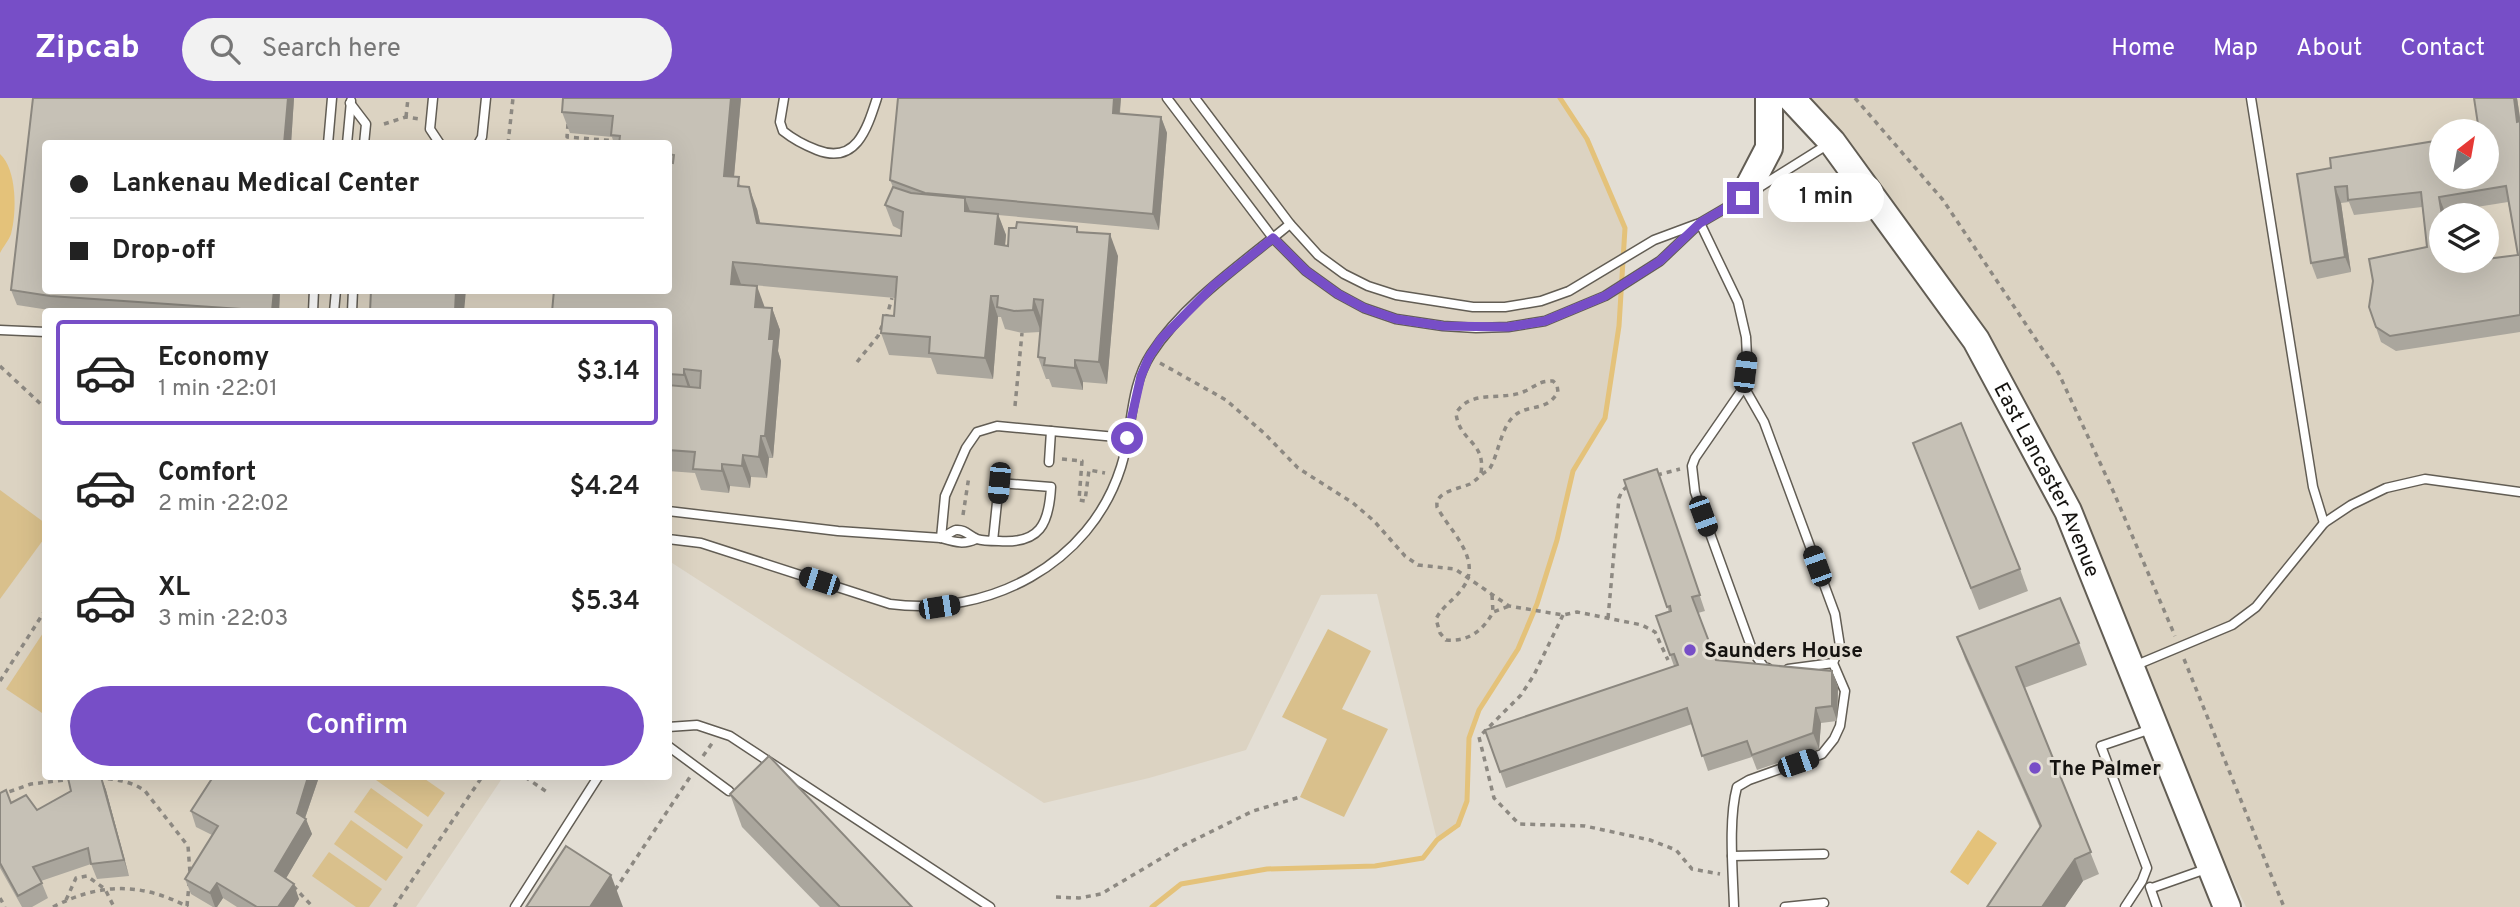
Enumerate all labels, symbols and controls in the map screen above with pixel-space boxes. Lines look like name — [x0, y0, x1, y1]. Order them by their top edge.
search box — [182, 18, 672, 81]
text: Zipcab — [35, 28, 140, 70]
icon: search — [206, 30, 244, 68]
text: Search here — [262, 33, 401, 66]
text: Home — [2111, 34, 2175, 64]
text: Map — [2213, 34, 2258, 64]
text: About — [2296, 34, 2362, 64]
text: Contact — [2400, 34, 2485, 64]
north arrow — [2429, 119, 2499, 189]
map controls — [2429, 119, 2499, 273]
text: Lankenau Medical Center — [112, 168, 419, 201]
callout: 1 min — [1768, 174, 1883, 222]
route end — [1727, 182, 1759, 214]
text: 1 min — [1799, 183, 1853, 212]
button: layers — [2429, 203, 2499, 273]
text: Drop-off — [112, 235, 215, 268]
icon: car — [74, 341, 137, 404]
text: Economy — [158, 342, 269, 375]
car — [1733, 350, 1758, 394]
text: $3.14 — [577, 356, 640, 389]
text: 1 min · 22:01 — [158, 375, 278, 404]
street label: East Lancaster Avenue — [1986, 378, 2105, 581]
route start — [1111, 422, 1143, 454]
icon: car — [74, 456, 137, 519]
text: Comfort — [158, 457, 256, 490]
car — [987, 461, 1012, 505]
text: $4.24 — [569, 471, 640, 504]
text: 2 min · 22:02 — [158, 490, 289, 519]
car — [1686, 493, 1721, 539]
car — [1800, 543, 1835, 589]
car — [796, 565, 843, 597]
icon: car — [74, 571, 137, 634]
text: XL — [158, 572, 190, 605]
text: $5.34 — [570, 586, 640, 619]
car — [917, 593, 962, 621]
text: 3 min · 22:03 — [158, 605, 288, 634]
place label: Saunders House — [1704, 638, 1863, 665]
marker: Saunders House — [1682, 642, 1698, 658]
button: Confirm — [70, 686, 644, 766]
car — [1775, 746, 1822, 780]
place label: The Palmer — [2049, 756, 2161, 783]
marker: The Palmer — [2027, 760, 2043, 776]

